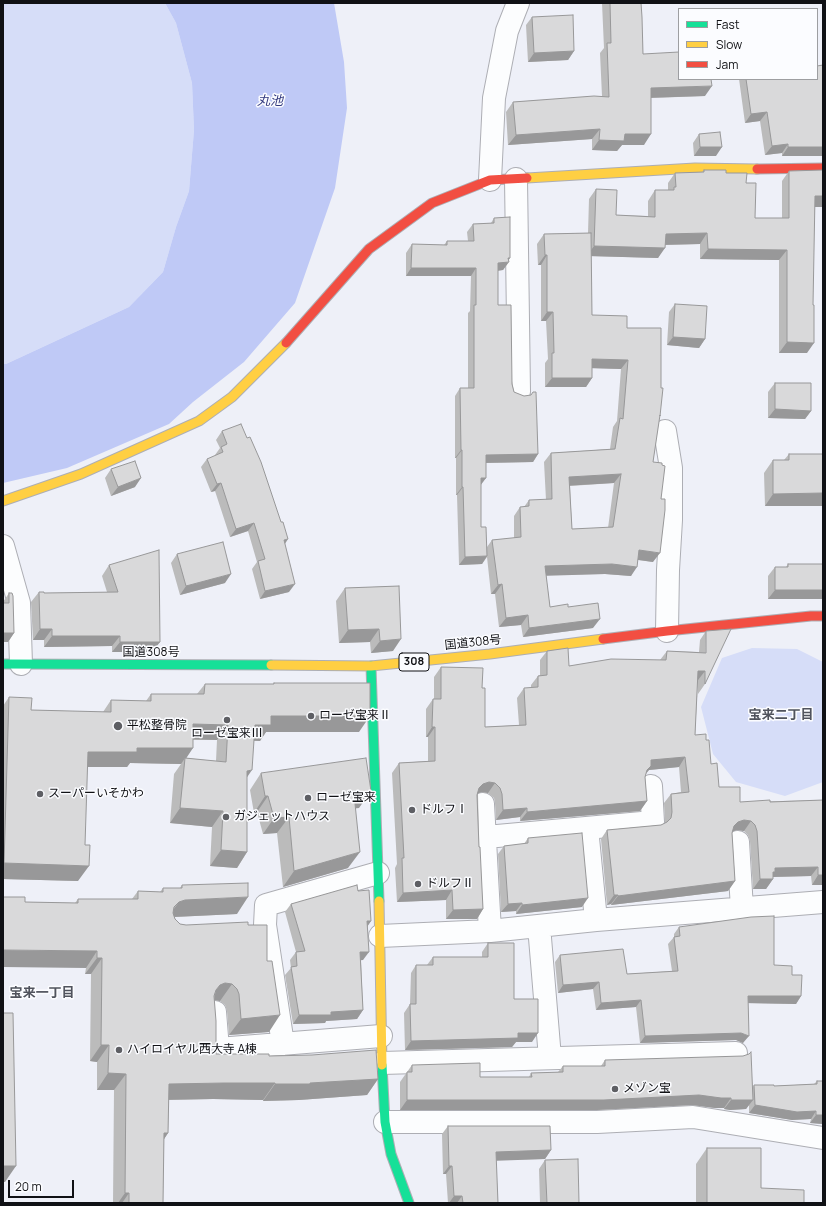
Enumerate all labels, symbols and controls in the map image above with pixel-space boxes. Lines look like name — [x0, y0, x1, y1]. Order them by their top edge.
legend — [678, 8, 818, 80]
text: Fast — [716, 16, 740, 33]
text: Slow — [716, 36, 742, 53]
text: Jam — [716, 56, 738, 73]
water label: 丸池 — [257, 93, 283, 109]
street label: 国道308号 — [444, 633, 502, 653]
street label: 国道308号 — [123, 646, 179, 660]
road number: 308 — [399, 653, 429, 671]
district label: 宝来二丁目 — [749, 707, 813, 723]
place label: ローゼ宝来Ⅱ — [319, 709, 391, 723]
marker: ローゼ宝来Ⅱ — [306, 711, 316, 721]
marker: ローゼ宝来Ⅲ — [222, 715, 232, 725]
place label: 平松整骨院 — [127, 719, 187, 733]
marker: 平松整骨院 — [112, 720, 124, 732]
place label: ローゼ宝来Ⅲ — [191, 727, 263, 741]
place label: スーパーいそかわ — [48, 787, 144, 801]
marker: スーパーいそかわ — [35, 789, 45, 799]
place label: ローゼ宝来 — [316, 791, 376, 805]
marker: ローゼ宝来 — [303, 793, 313, 803]
place label: ドルフⅠ — [420, 803, 468, 817]
marker: ドルフⅠ — [407, 805, 417, 815]
place label: ガジェットハウス — [234, 810, 330, 824]
marker: ガジェットハウス — [221, 812, 231, 822]
place label: ドルフⅡ — [426, 877, 474, 891]
marker: ドルフⅡ — [413, 879, 423, 889]
district label: 宝来一丁目 — [10, 985, 74, 1001]
place label: ハイロイヤル西大寺 A棟 — [127, 1043, 257, 1057]
marker: ハイロイヤル西大寺 A棟 — [114, 1045, 124, 1055]
place label: メゾン宝 — [623, 1082, 671, 1096]
marker: メゾン宝 — [610, 1084, 620, 1094]
scale bar — [10, 1172, 76, 1198]
text: 20 m — [15, 1178, 42, 1195]

